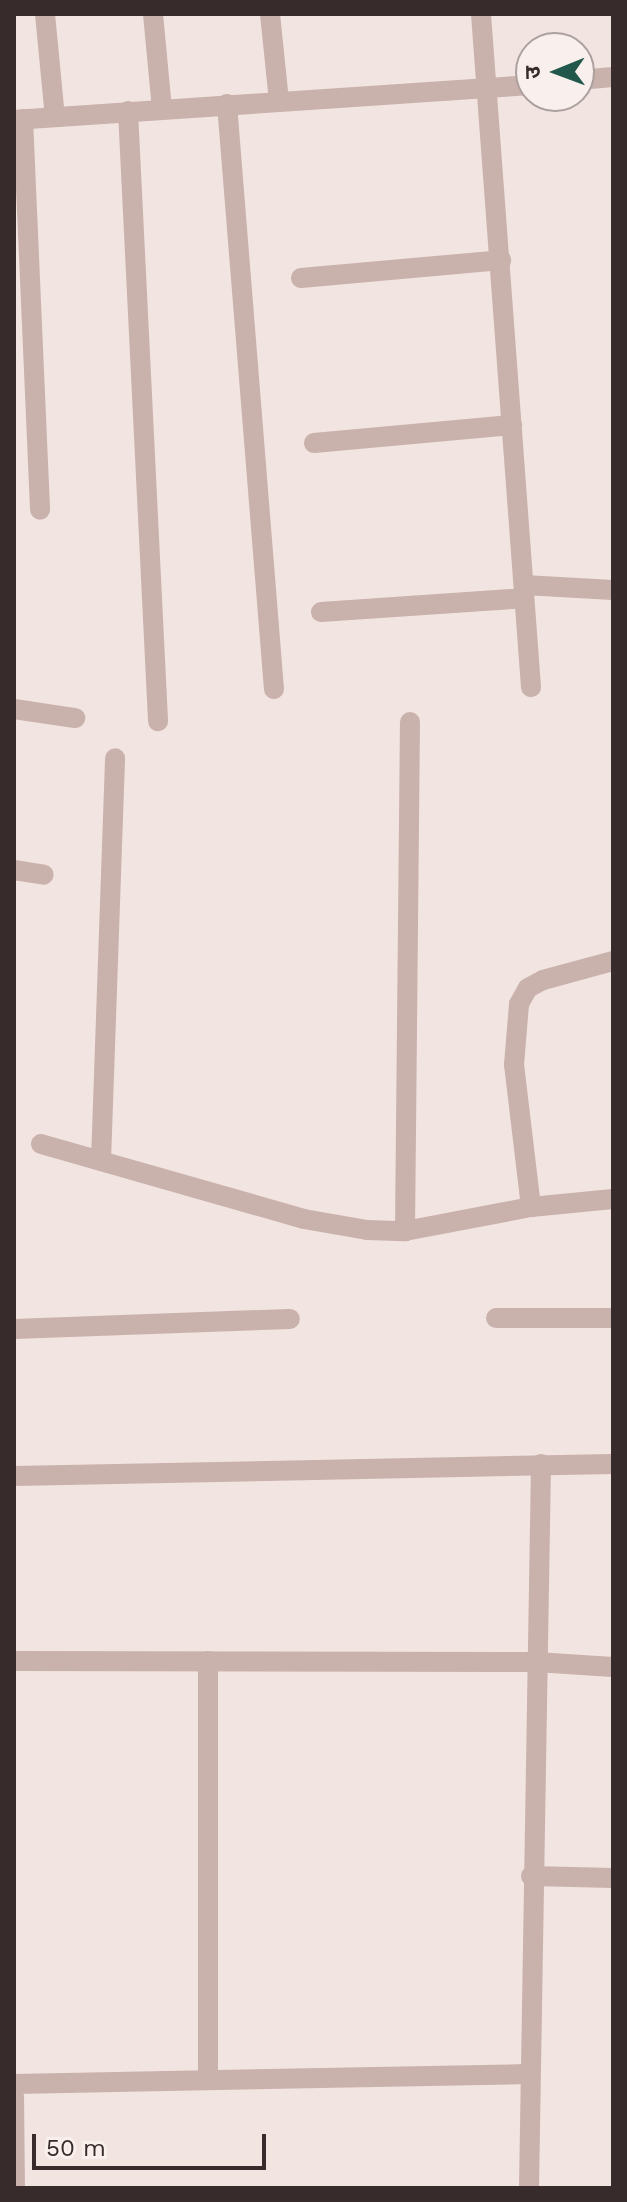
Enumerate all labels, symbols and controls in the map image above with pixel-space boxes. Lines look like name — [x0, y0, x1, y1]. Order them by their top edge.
north arrow — [515, 32, 595, 112]
text: उ — [520, 66, 545, 79]
scale bar — [36, 2118, 270, 2168]
text: 50 m — [46, 2134, 106, 2162]

